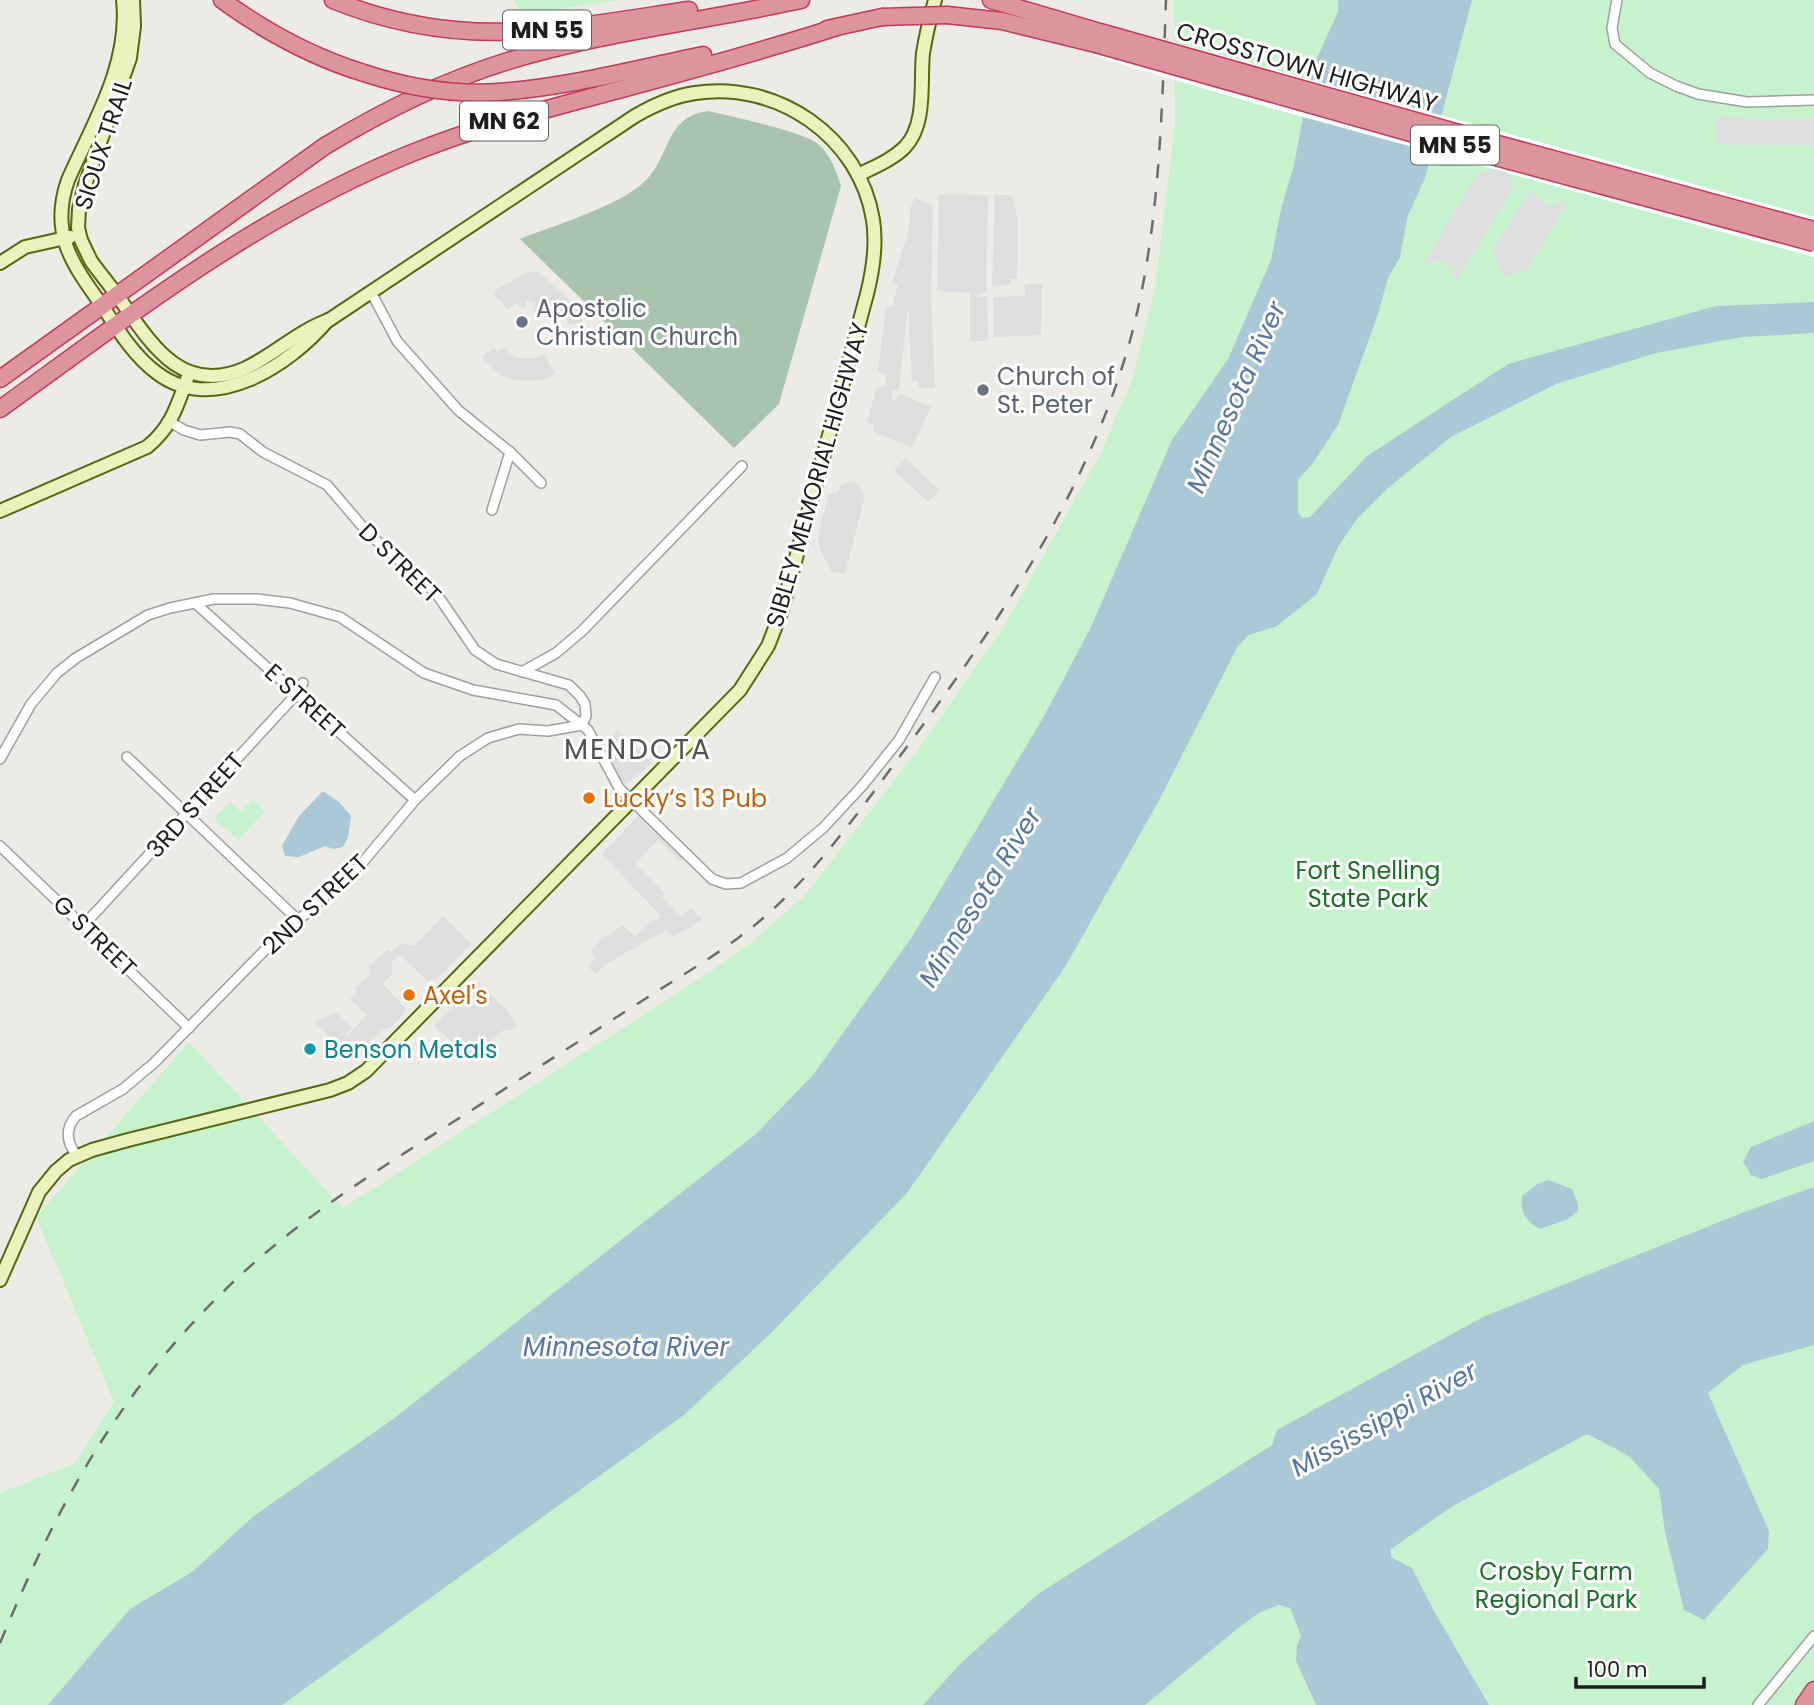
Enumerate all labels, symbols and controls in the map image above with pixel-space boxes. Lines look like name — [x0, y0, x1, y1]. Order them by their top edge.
road number: MN 55 — [503, 10, 591, 50]
street label: CROSSTOWN HIGHWAY — [1173, 14, 1441, 120]
street label: SIOUX TRAIL — [66, 74, 140, 214]
road number: MN 62 — [460, 102, 548, 140]
road number: MN 55 — [1411, 126, 1499, 164]
place label: Apostolic Christian Church — [536, 292, 738, 353]
water label: Minnesota River — [1178, 294, 1295, 498]
marker: Apostolic Christian Church — [514, 314, 530, 330]
street label: SIBLEY MEMORIAL HIGHWAY — [758, 319, 876, 631]
place label: Church of St. Peter — [997, 360, 1115, 421]
marker: Church of St. Peter — [975, 382, 991, 398]
street label: D STREET — [352, 515, 448, 611]
street label: E STREET — [258, 656, 352, 746]
district label: MENDOTA — [564, 730, 712, 769]
street label: 3RD STREET — [139, 745, 251, 865]
place label: Lucky‘s 13 Pub — [603, 782, 767, 815]
marker: Lucky‘s 13 Pub — [581, 790, 597, 806]
water label: Minnesota River — [910, 799, 1050, 994]
street label: 2ND STREET — [255, 846, 375, 962]
park label: Fort Snelling State Park — [1295, 854, 1441, 915]
street label: G STREET — [46, 888, 144, 984]
place label: Axel's — [423, 979, 488, 1012]
marker: Axel's — [401, 987, 417, 1003]
place label: Benson Metals — [324, 1033, 498, 1066]
marker: Benson Metals — [302, 1041, 318, 1057]
water label: Minnesota River — [523, 1329, 730, 1365]
water label: Mississippi River — [1284, 1352, 1485, 1485]
park label: Crosby Farm Regional Park — [1475, 1555, 1638, 1616]
scale bar — [1576, 1646, 1704, 1690]
text: 100 m — [1587, 1655, 1647, 1684]

